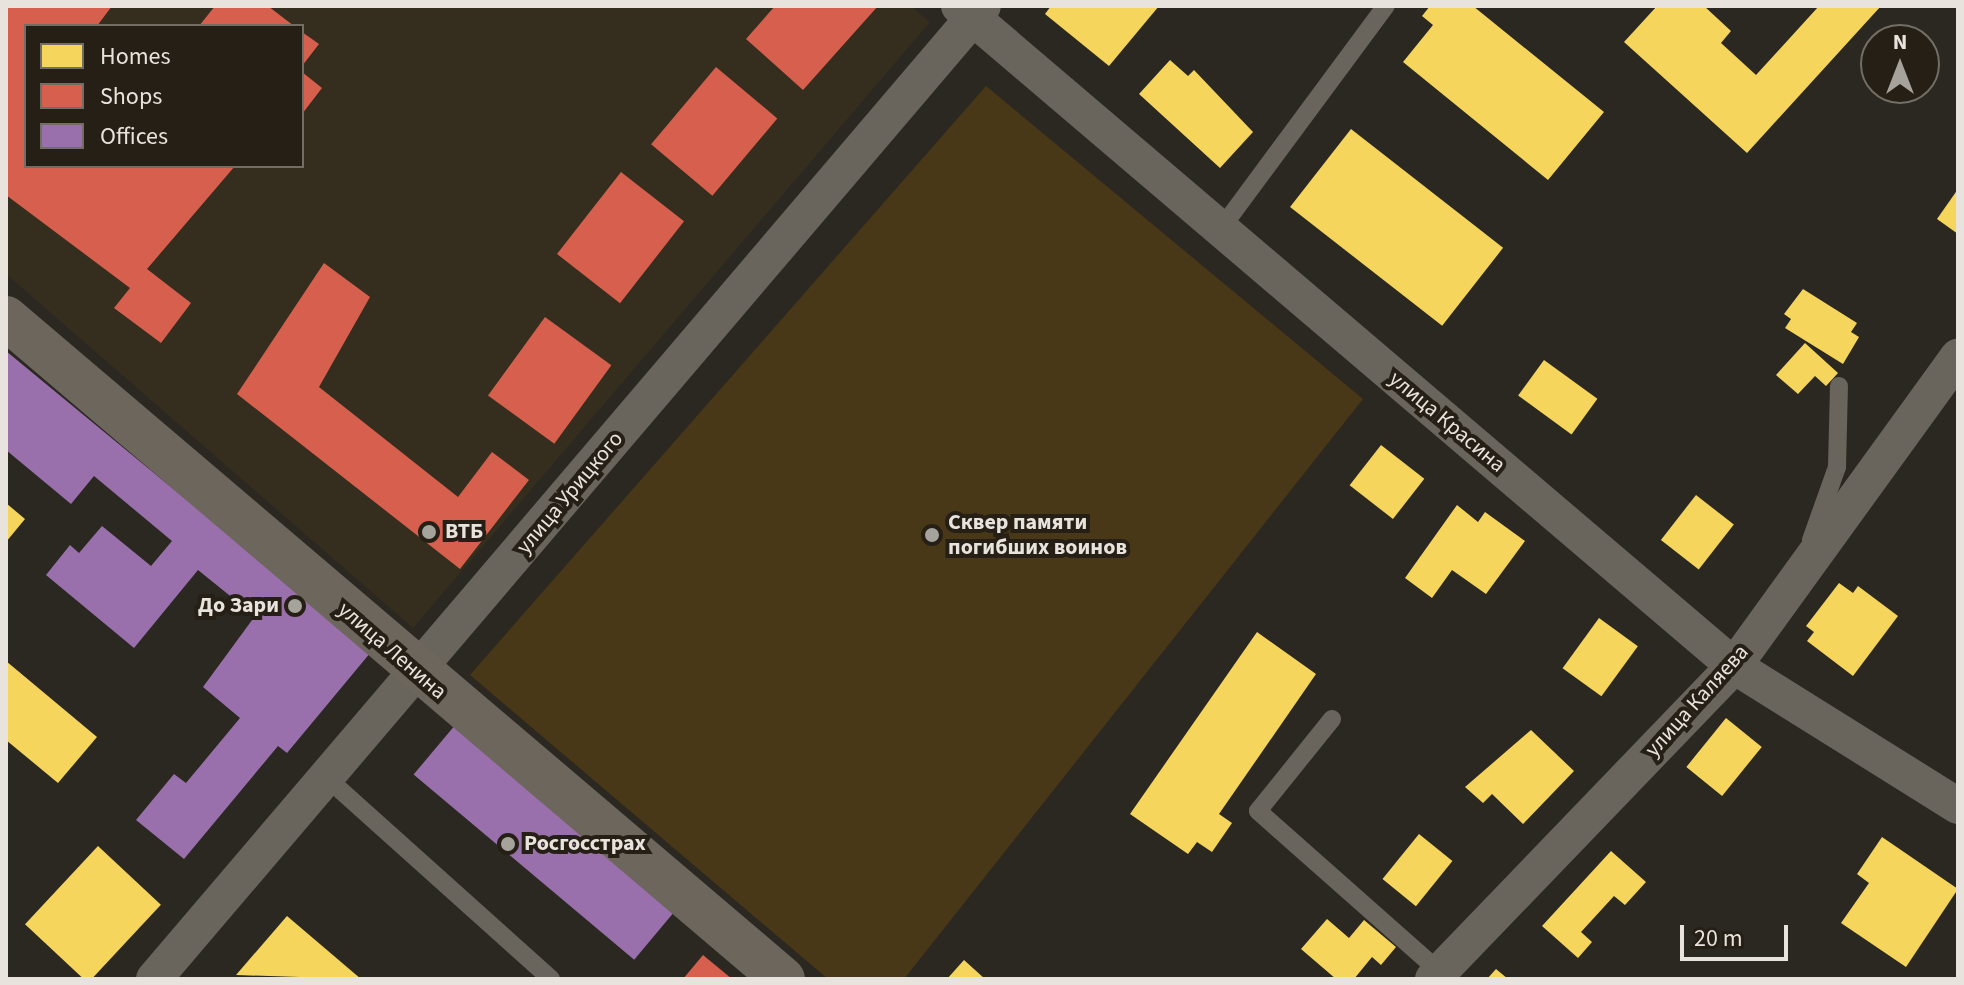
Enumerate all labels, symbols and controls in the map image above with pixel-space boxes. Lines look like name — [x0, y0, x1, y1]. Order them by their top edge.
legend — [24, 24, 304, 168]
north arrow — [1860, 24, 1940, 104]
text: N — [1893, 26, 1907, 58]
text: Homes — [100, 39, 171, 74]
text: Shops — [100, 79, 162, 114]
text: Offices — [100, 119, 168, 154]
street label: улица Красина — [1383, 366, 1511, 478]
street label: улица Урицкого — [511, 426, 629, 560]
place label: Сквер памяти погибших воинов — [948, 509, 1127, 560]
place label: ВТБ — [445, 519, 483, 545]
marker: ВТБ — [420, 523, 438, 541]
marker: Сквер памяти погибших воинов — [923, 526, 941, 544]
place label: До Зари — [198, 593, 279, 619]
marker: До Зари — [286, 597, 304, 615]
street label: улица Ленина — [332, 597, 452, 705]
street label: улица Каляева — [1640, 639, 1754, 763]
place label: Росгосстрах — [524, 831, 646, 857]
marker: Росгосстрах — [499, 835, 517, 853]
scale bar — [1684, 909, 1792, 959]
text: 20 m — [1694, 921, 1743, 956]

